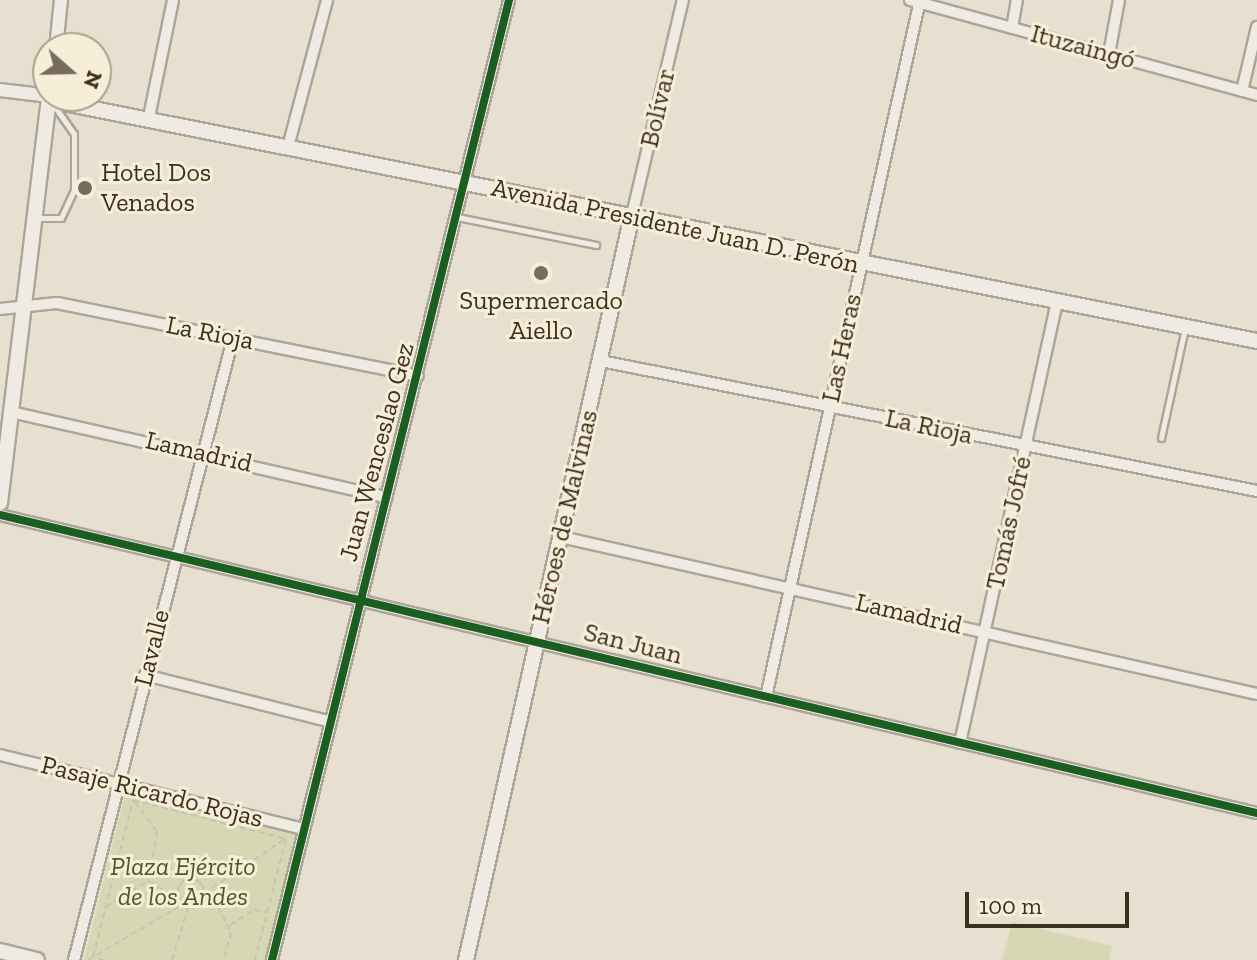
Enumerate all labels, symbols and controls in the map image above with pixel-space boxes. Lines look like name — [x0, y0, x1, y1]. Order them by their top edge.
street label: Ituzaingó — [1027, 18, 1139, 76]
north arrow — [32, 32, 112, 112]
street label: Bolívar — [634, 66, 682, 150]
text: N — [78, 67, 109, 92]
place label: Hotel Dos Venados — [101, 157, 211, 218]
street label: Avenida Presidente Juan D. Perón — [488, 172, 862, 280]
marker: Hotel Dos Venados — [76, 179, 94, 197]
marker: Supermercado Aiello — [532, 264, 550, 282]
place label: Supermercado Aiello — [459, 285, 623, 346]
street label: Las Heras — [815, 291, 869, 405]
street label: La Rioja — [164, 309, 256, 357]
street label: Juan Wenceslao Gez — [333, 339, 421, 565]
street label: La Rioja — [883, 403, 975, 451]
street label: Héroes de Malvinas — [525, 407, 605, 627]
street label: Lamadrid — [143, 425, 255, 479]
street label: Tomás Jofré — [980, 453, 1038, 593]
street label: Lamadrid — [853, 587, 965, 641]
street label: Lavalle — [127, 606, 177, 690]
street label: San Juan — [580, 617, 686, 671]
street label: Pasaje Ricardo Rojas — [38, 749, 266, 835]
park label: Plaza Ejército de los Andes — [110, 851, 256, 912]
scale bar — [969, 876, 1133, 926]
text: 100 m — [979, 891, 1042, 920]

